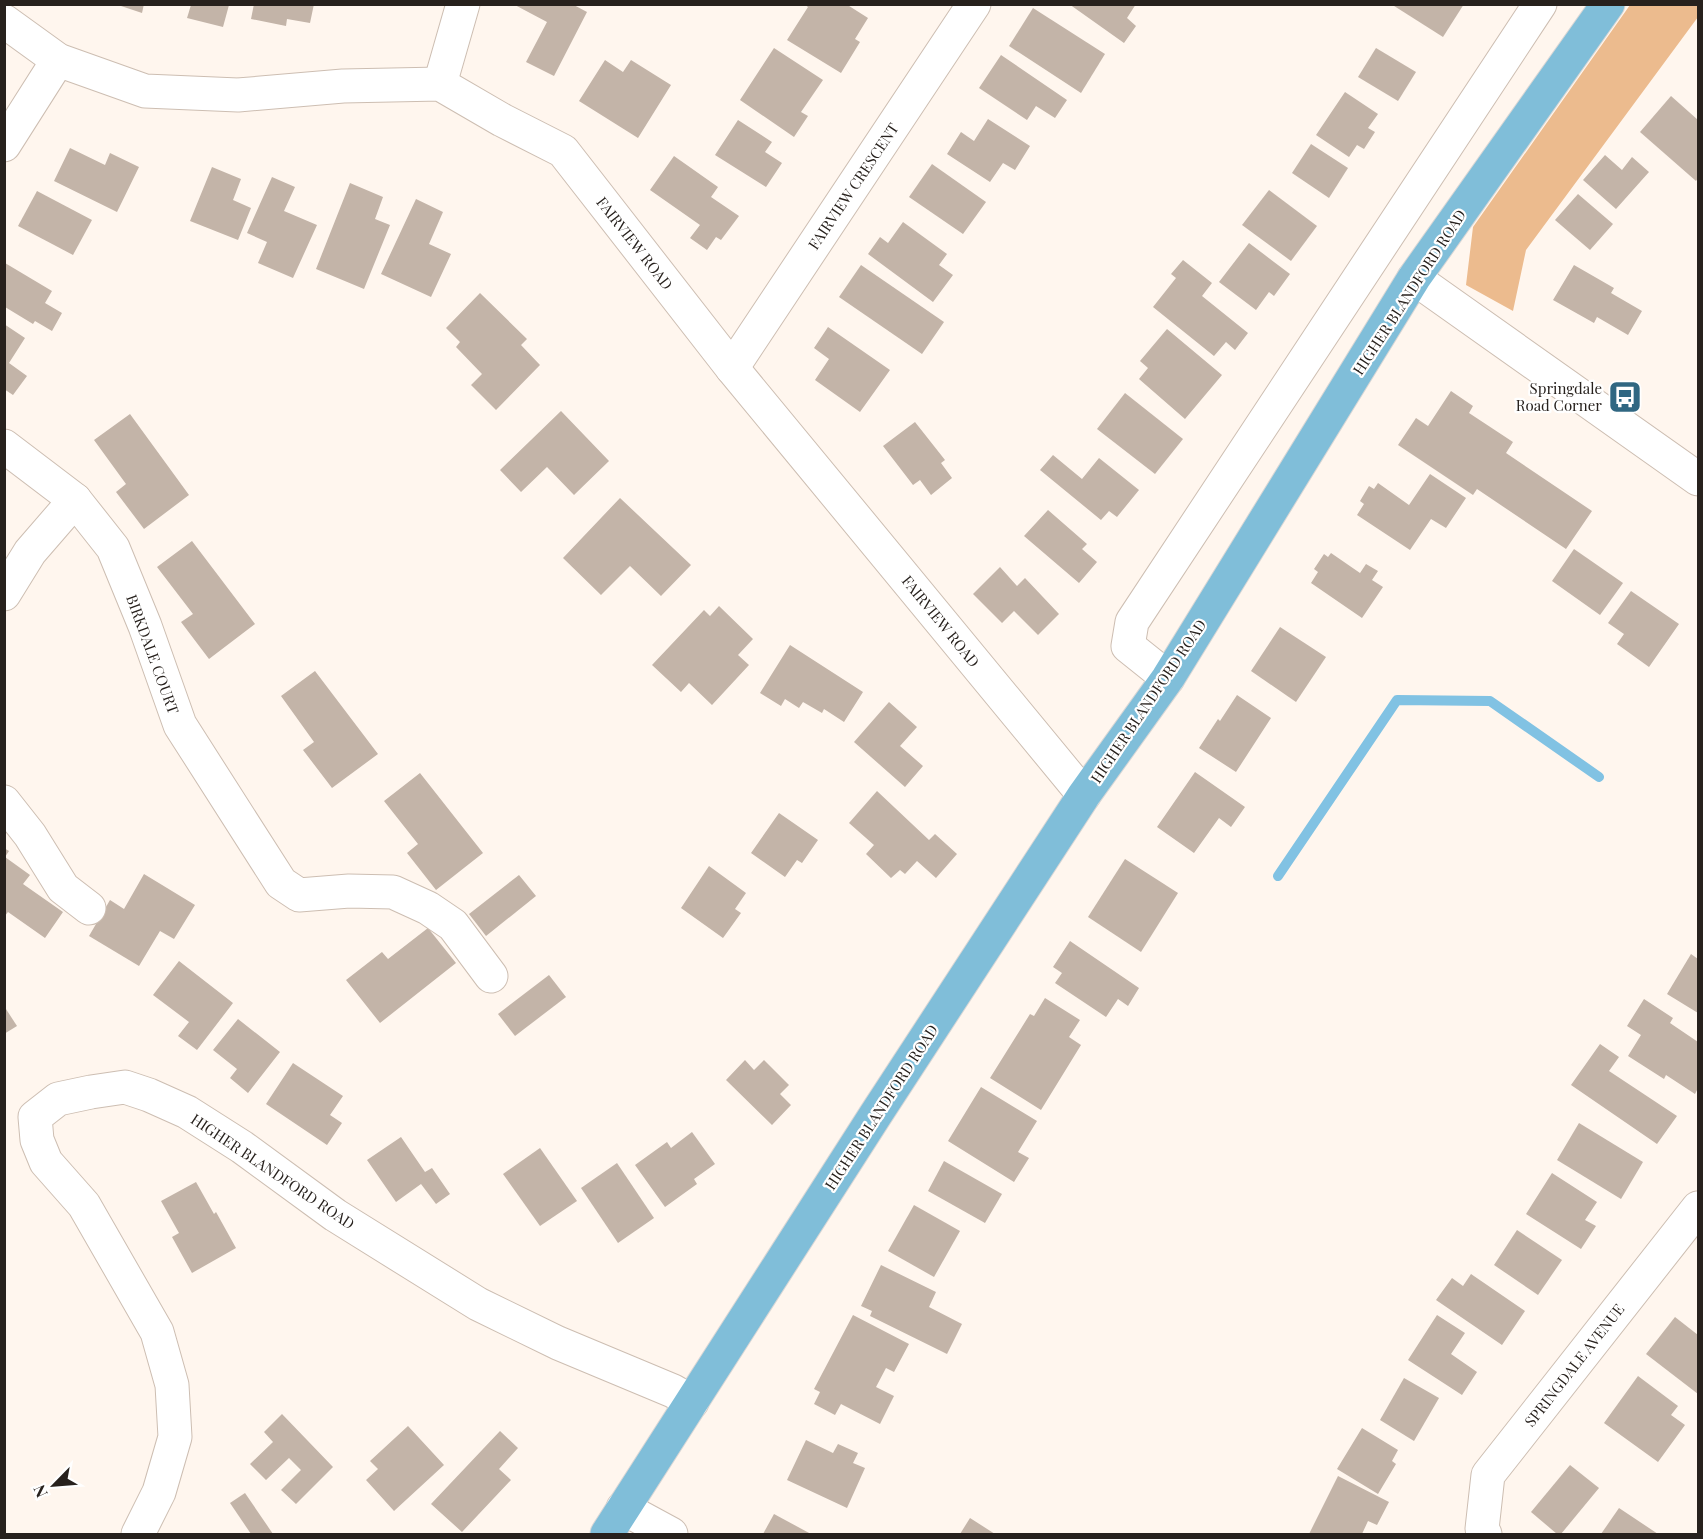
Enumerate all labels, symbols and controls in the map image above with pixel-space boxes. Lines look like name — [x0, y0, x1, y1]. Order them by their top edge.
street label: FAIRVIEW CRESCENT — [803, 119, 903, 253]
street label: FAIRVIEW ROAD — [592, 192, 678, 294]
street label: HIGHER BLANDFORD ROAD — [1348, 205, 1470, 379]
place label: Springdale Road Corner — [1516, 378, 1602, 415]
bus stop icon: Springdale Road Corner — [1607, 379, 1643, 415]
street label: FAIRVIEW ROAD — [898, 571, 984, 671]
street label: BIRKDALE COURT — [122, 591, 184, 717]
street label: HIGHER BLANDFORD ROAD — [1086, 615, 1210, 787]
street label: HIGHER BLANDFORD ROAD — [820, 1020, 942, 1194]
street label: HIGHER BLANDFORD ROAD — [187, 1109, 359, 1233]
street label: SPRINGDALE AVENUE — [1520, 1299, 1628, 1431]
north arrow — [24, 1455, 84, 1515]
text: N — [28, 1481, 52, 1501]

